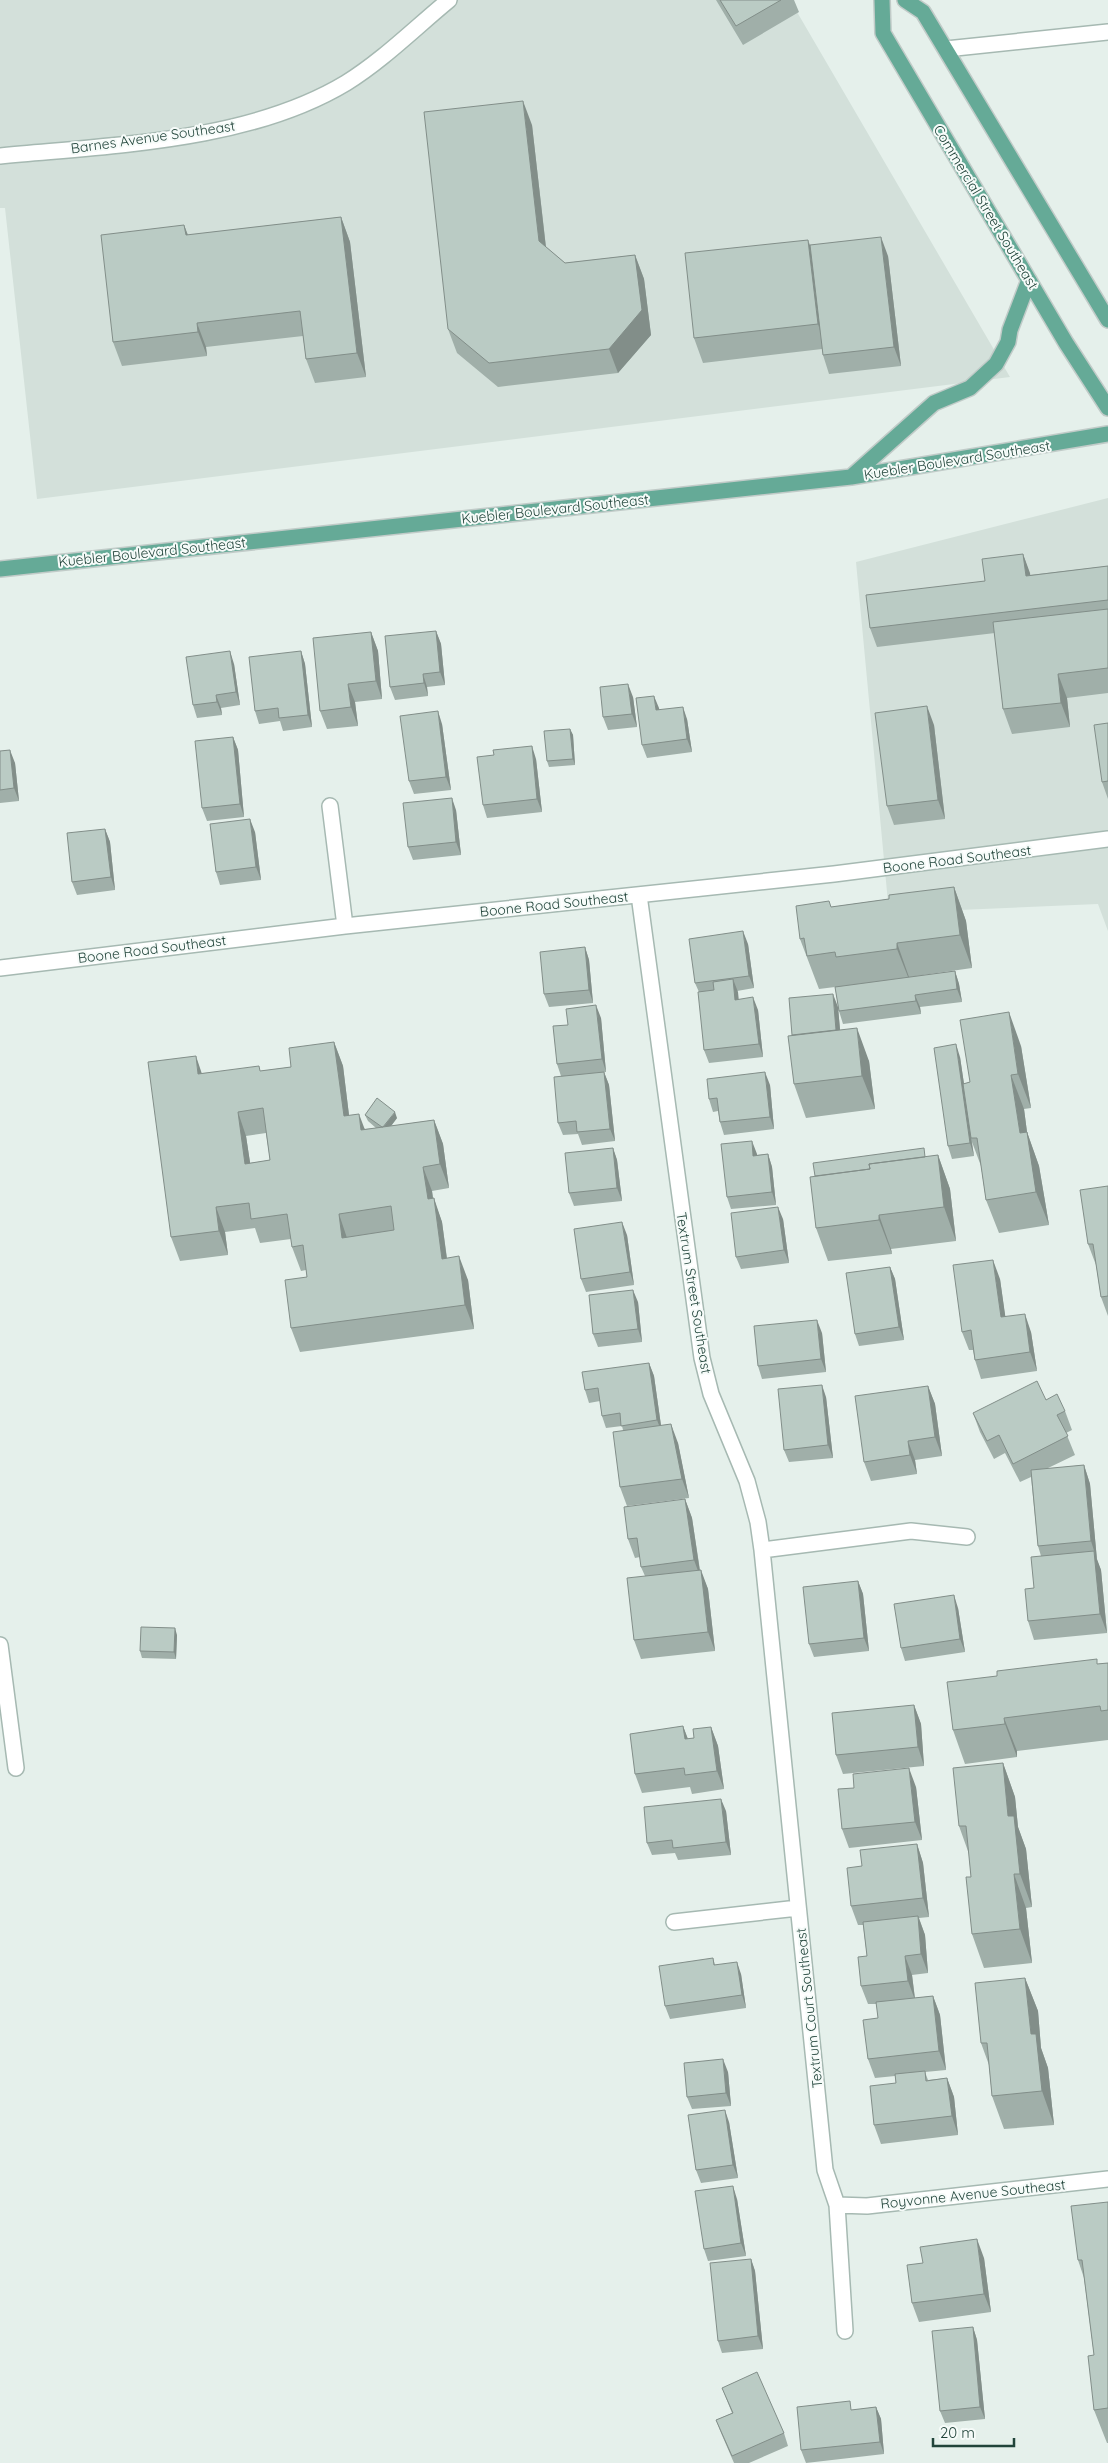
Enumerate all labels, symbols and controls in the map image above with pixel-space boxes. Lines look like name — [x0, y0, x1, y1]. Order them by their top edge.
street label: Barnes Avenue Southeast — [70, 117, 237, 157]
street label: Commercial Street Southeast — [930, 121, 1042, 293]
street label: Kuebler Boulevard Southeast — [863, 436, 1052, 484]
street label: Kuebler Boulevard Southeast — [460, 490, 650, 528]
street label: Kuebler Boulevard Southeast — [57, 533, 247, 571]
street label: Boone Road Southeast — [882, 841, 1032, 877]
street label: Boone Road Southeast — [479, 887, 629, 921]
street label: Boone Road Southeast — [77, 931, 227, 967]
street label: Textrum Street Southeast — [672, 1211, 716, 1375]
street label: Textrum Court Southeast — [792, 1927, 826, 2089]
street label: Royvonne Avenue Southeast — [880, 2175, 1067, 2213]
scale bar — [933, 2416, 1014, 2448]
text: 20 m — [940, 2423, 975, 2442]

